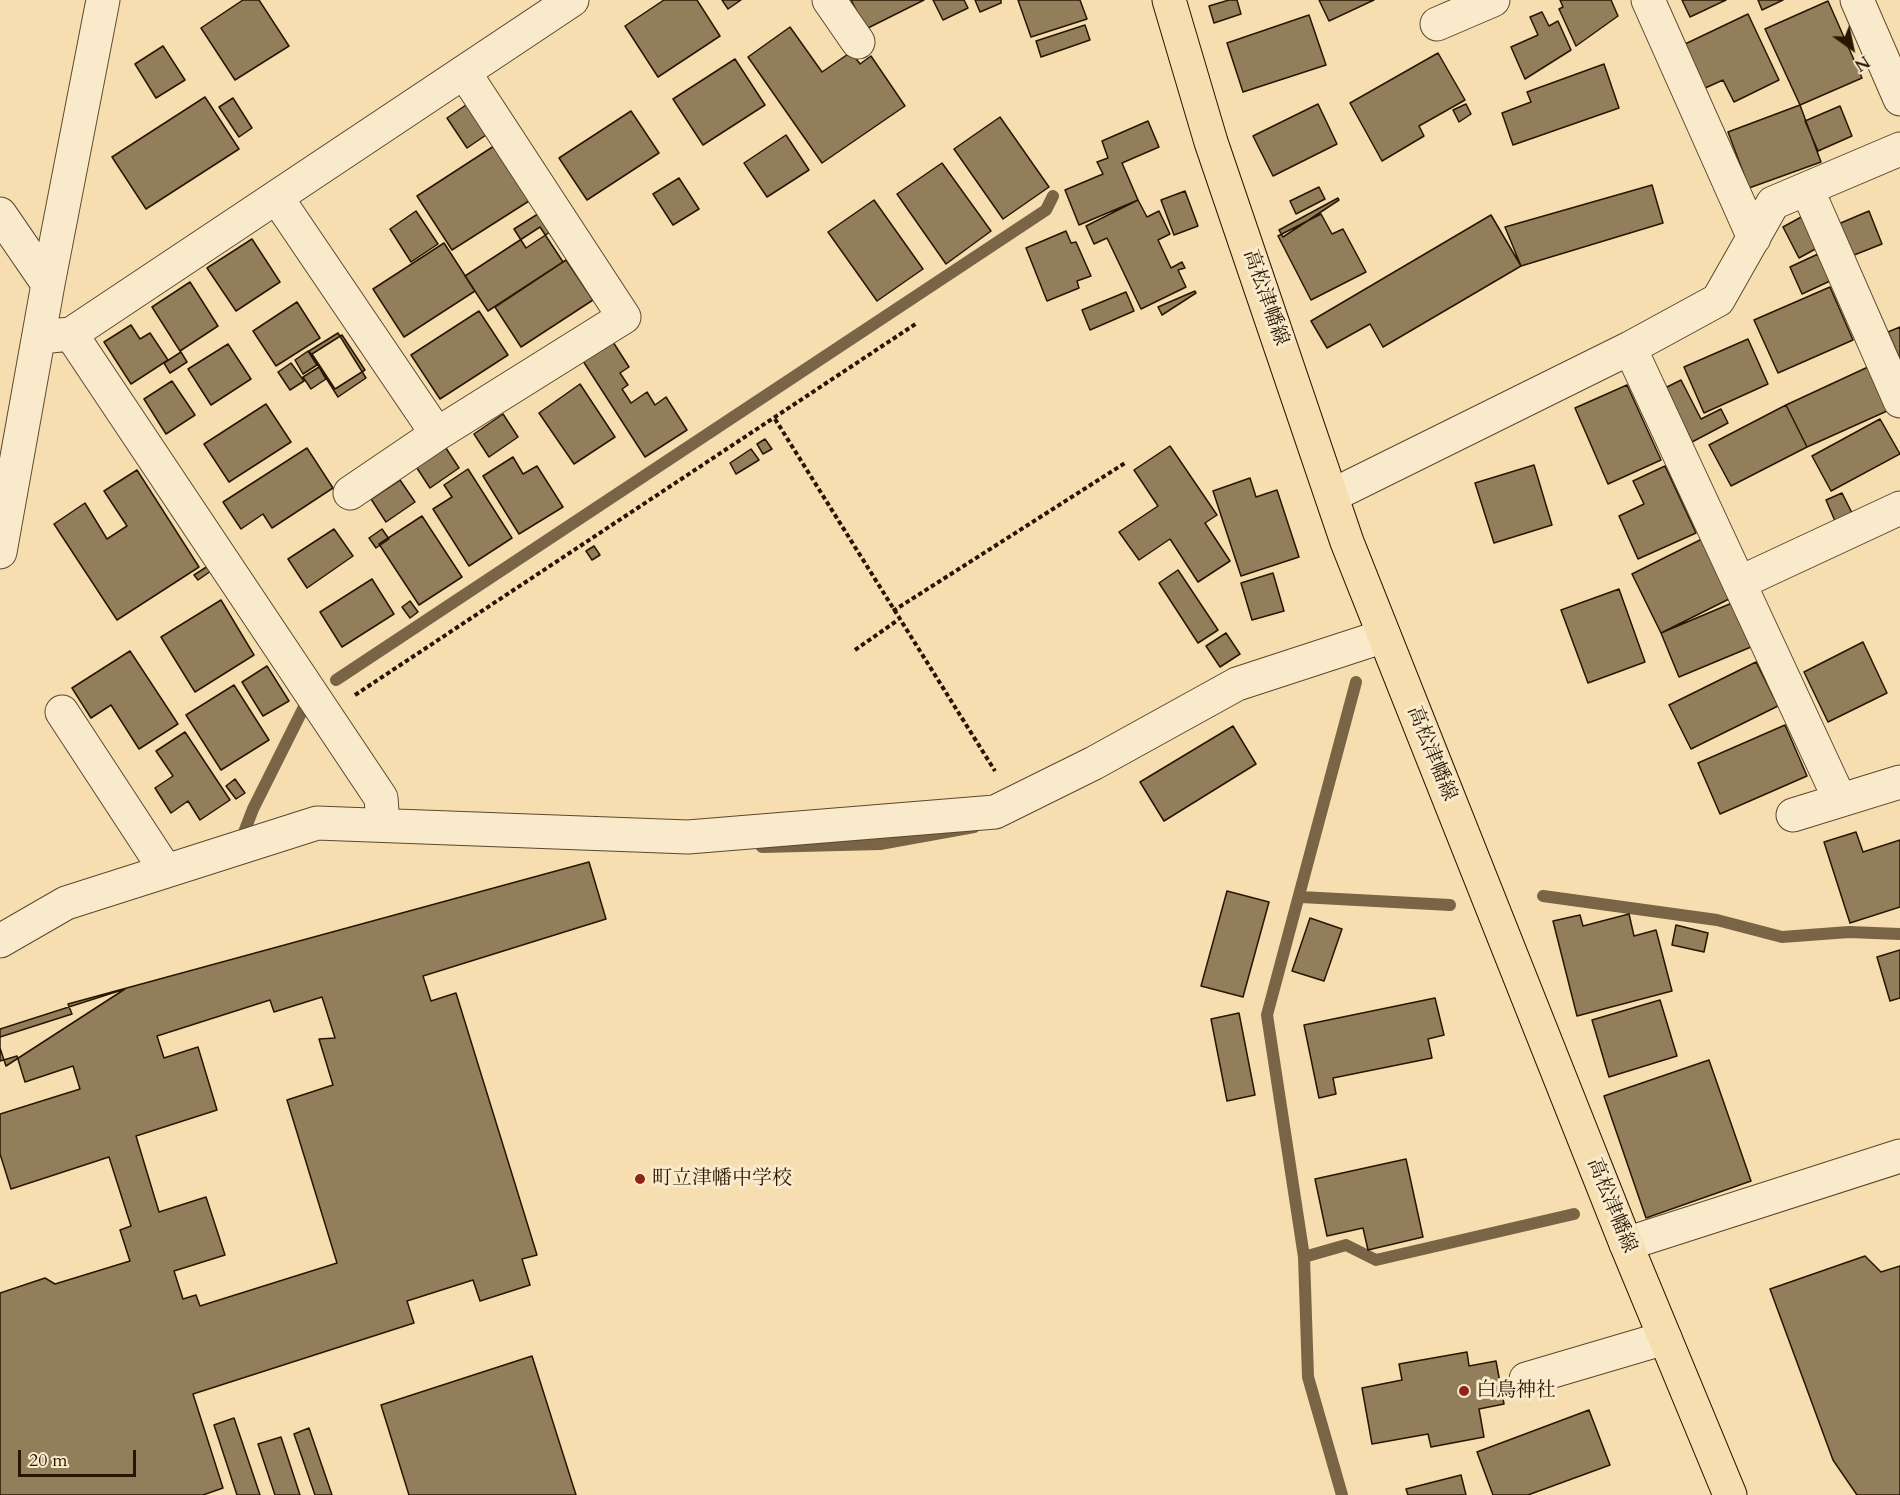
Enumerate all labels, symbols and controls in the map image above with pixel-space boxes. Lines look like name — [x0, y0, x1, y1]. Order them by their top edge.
north arrow — [1822, 18, 1882, 78]
text: N — [1850, 50, 1874, 76]
street label: 高松津幡線 — [1237, 247, 1293, 349]
street label: 高松津幡線 — [1401, 703, 1461, 805]
street label: 高松津幡線 — [1581, 1155, 1641, 1257]
place label: 町立津幡中学校 — [652, 1167, 792, 1191]
marker: 町立津幡中学校 — [633, 1172, 647, 1186]
place label: 白鳥神社 — [1476, 1379, 1556, 1403]
marker: 白鳥神社 — [1457, 1384, 1471, 1398]
scale bar — [21, 1438, 140, 1476]
text: 20 m — [29, 1448, 68, 1473]

